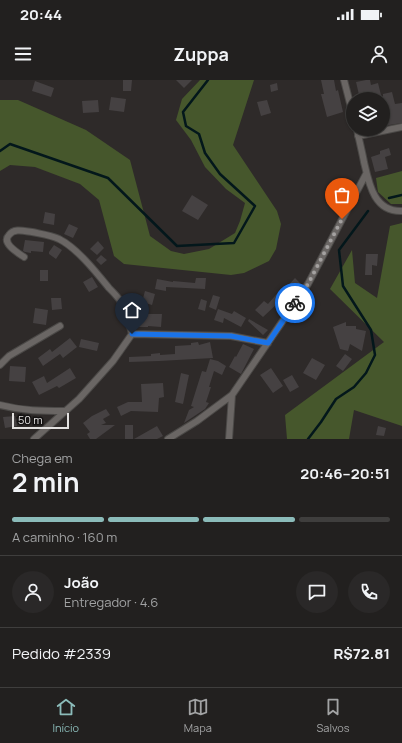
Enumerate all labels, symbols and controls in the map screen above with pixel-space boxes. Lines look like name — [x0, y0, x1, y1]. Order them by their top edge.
text: 20:44 — [20, 4, 62, 25]
text: Zuppa — [173, 42, 229, 66]
icon: menu — [12, 43, 34, 65]
icon: person — [368, 43, 390, 65]
map controls — [346, 92, 390, 136]
button: layers — [346, 92, 390, 136]
pin — [325, 178, 359, 219]
icon: bag — [331, 184, 353, 206]
courier — [275, 283, 315, 323]
icon: bike — [284, 292, 306, 314]
pin — [115, 293, 149, 334]
icon: home — [121, 299, 143, 321]
scale bar — [12, 411, 69, 430]
text: 50 m — [18, 412, 43, 427]
text: Chega em — [12, 449, 73, 467]
text: 20:46–20:51 — [300, 463, 390, 484]
text: 2 min — [12, 464, 80, 500]
text: A caminho · 160 m — [12, 528, 117, 546]
button: person — [12, 571, 54, 613]
button: chat — [296, 571, 338, 613]
button: phone — [348, 571, 390, 613]
text: João — [64, 572, 99, 593]
text: Entregador · 4.6 — [64, 593, 158, 611]
text: Pedido #2339 — [12, 643, 111, 664]
text: R$72.81 — [333, 643, 390, 664]
tab: Início — [52, 696, 79, 735]
tab: Mapa — [184, 696, 212, 735]
tab: Salvos — [317, 696, 350, 735]

